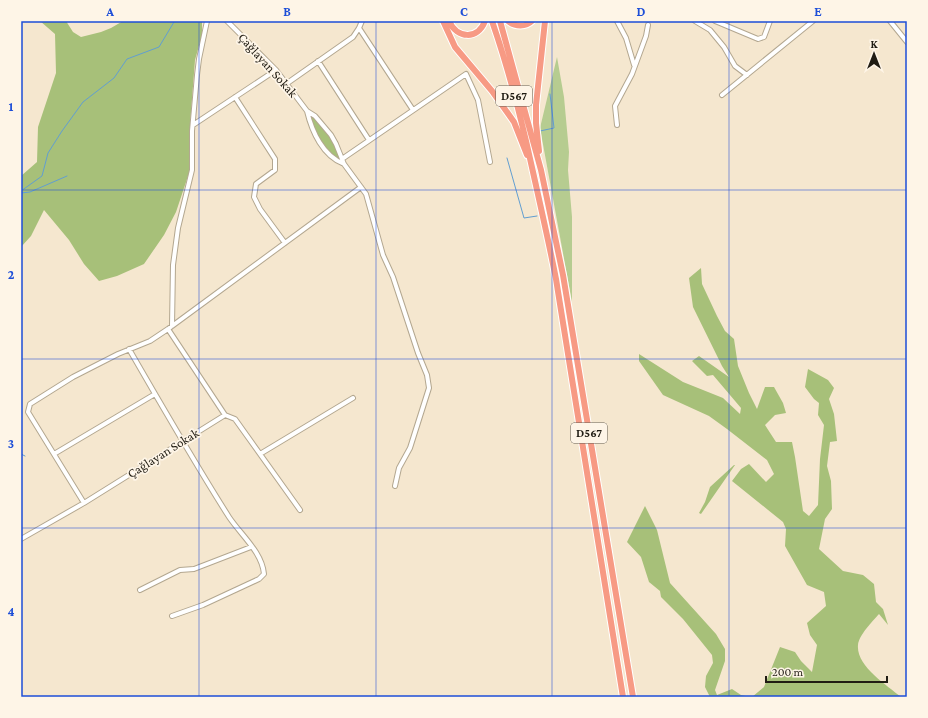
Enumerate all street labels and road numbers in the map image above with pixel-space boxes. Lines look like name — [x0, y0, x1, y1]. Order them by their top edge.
street label: Çağlayan Sokak — [235, 30, 301, 101]
road number: D567 — [496, 86, 532, 106]
road number: D567 — [571, 423, 607, 443]
street label: Çağlayan Sokak — [124, 425, 202, 481]

